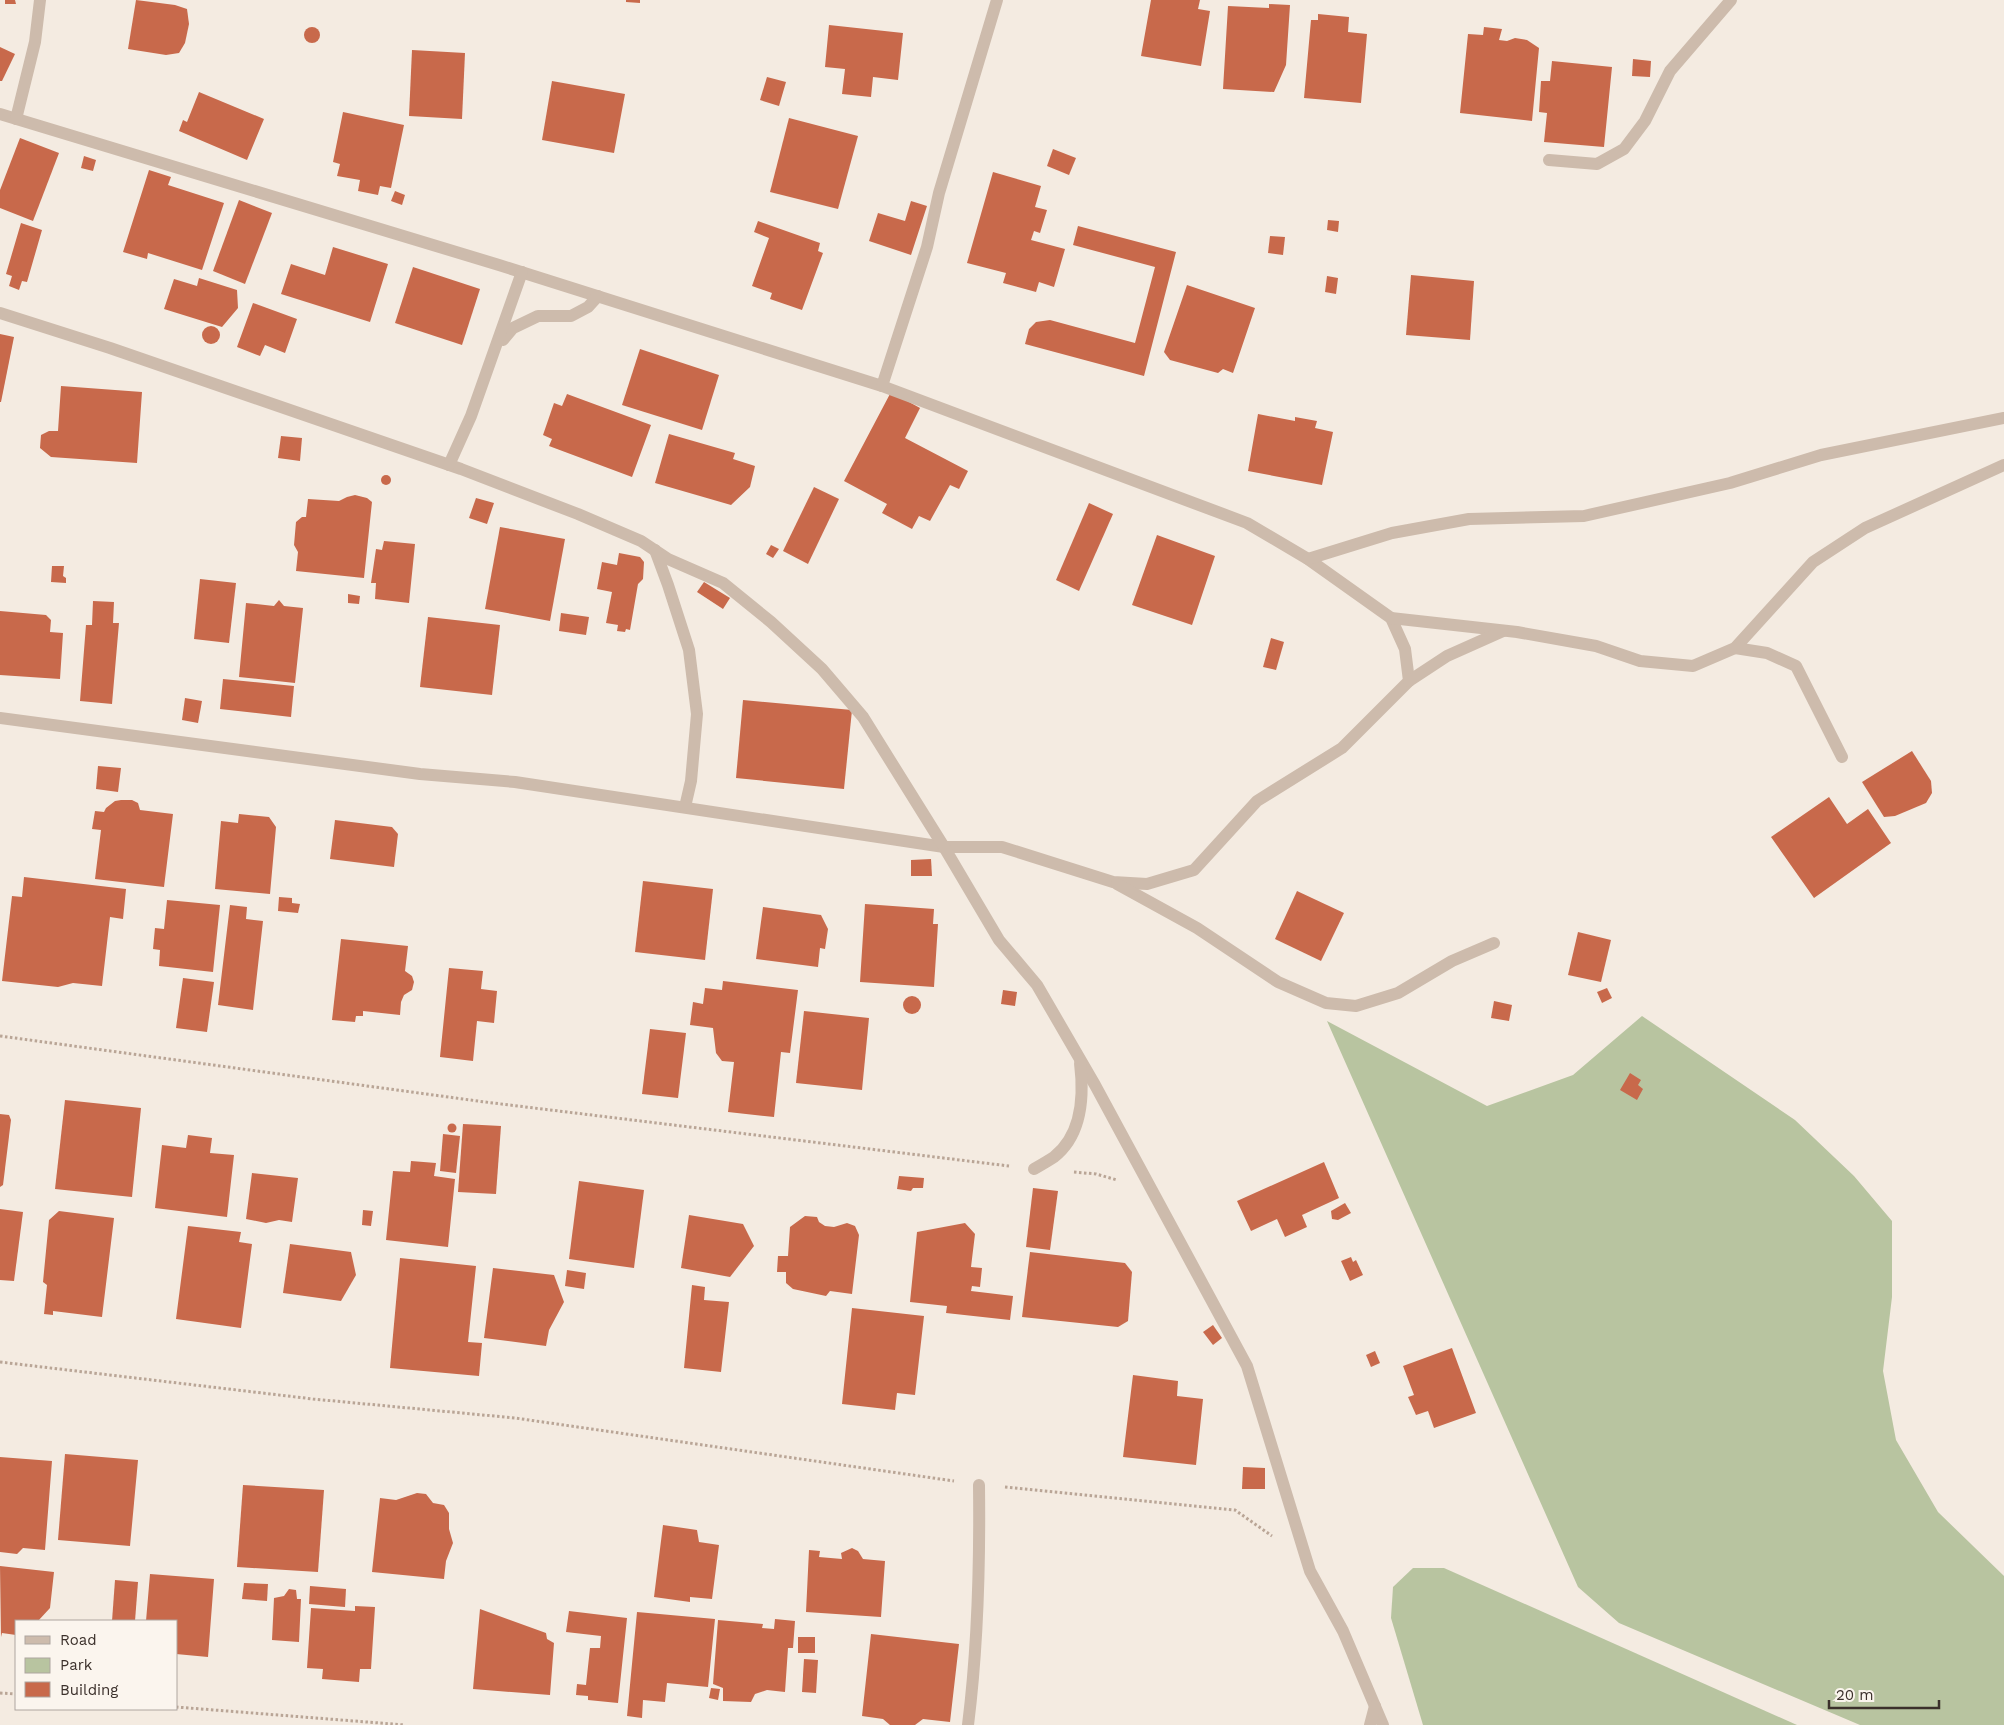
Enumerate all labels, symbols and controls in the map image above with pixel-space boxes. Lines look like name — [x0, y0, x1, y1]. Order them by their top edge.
legend — [15, 1620, 178, 1710]
text: Road — [60, 1631, 97, 1649]
text: Park — [60, 1656, 93, 1674]
scale bar — [1829, 1678, 1939, 1710]
text: Building — [60, 1681, 118, 1699]
text: 20 m — [1836, 1686, 1874, 1704]

